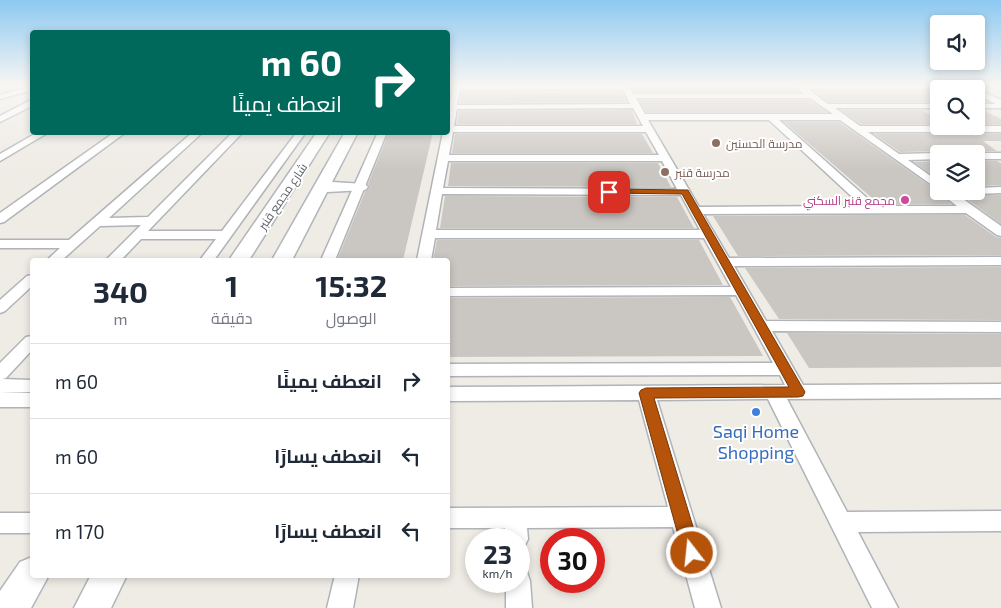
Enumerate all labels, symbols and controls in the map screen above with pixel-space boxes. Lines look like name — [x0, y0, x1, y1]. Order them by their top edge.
map controls — [930, 15, 985, 200]
button: sound — [930, 15, 985, 70]
text: 60 m — [261, 41, 342, 83]
icon: right — [360, 50, 425, 115]
button: search — [930, 80, 985, 135]
text: انعطف يمينًا — [231, 90, 342, 116]
place label: مدرسة الحسنين — [726, 136, 802, 151]
marker: مدرسة الحسنين — [710, 137, 722, 149]
button: layers — [930, 145, 985, 200]
street label: شارع مجمع قنبر — [254, 160, 311, 234]
place label: مدرسة قنبر — [674, 165, 730, 180]
marker: مدرسة قنبر — [659, 166, 671, 178]
pin — [588, 171, 630, 213]
icon: arrive — [595, 178, 623, 206]
place label: مجمع قنبر السكني — [803, 193, 895, 211]
marker: مجمع قنبر السكني — [899, 194, 911, 206]
text: 1 — [225, 267, 238, 303]
text: 15:32 — [315, 267, 387, 303]
text: 340 — [93, 273, 148, 309]
text: دقيقة — [211, 308, 253, 327]
text: الوصول — [326, 308, 377, 327]
text: m — [113, 309, 127, 328]
icon: right — [397, 367, 425, 395]
text: انعطف يمينًا — [277, 369, 382, 392]
text: 60 m — [55, 370, 98, 393]
marker: Saqi Home Shopping — [750, 406, 762, 418]
place label: Saqi Home Shopping — [713, 420, 799, 463]
icon: left — [397, 442, 425, 470]
text: انعطف يسارًا — [274, 444, 382, 467]
text: 60 m — [55, 445, 98, 468]
icon: left — [397, 517, 425, 545]
text: انعطف يسارًا — [274, 519, 382, 542]
text: 170 m — [55, 520, 105, 543]
position arrow — [665, 526, 717, 578]
speed limit sign: 30 — [540, 528, 605, 593]
text: 23 — [483, 539, 512, 569]
text: km/h — [483, 566, 512, 580]

